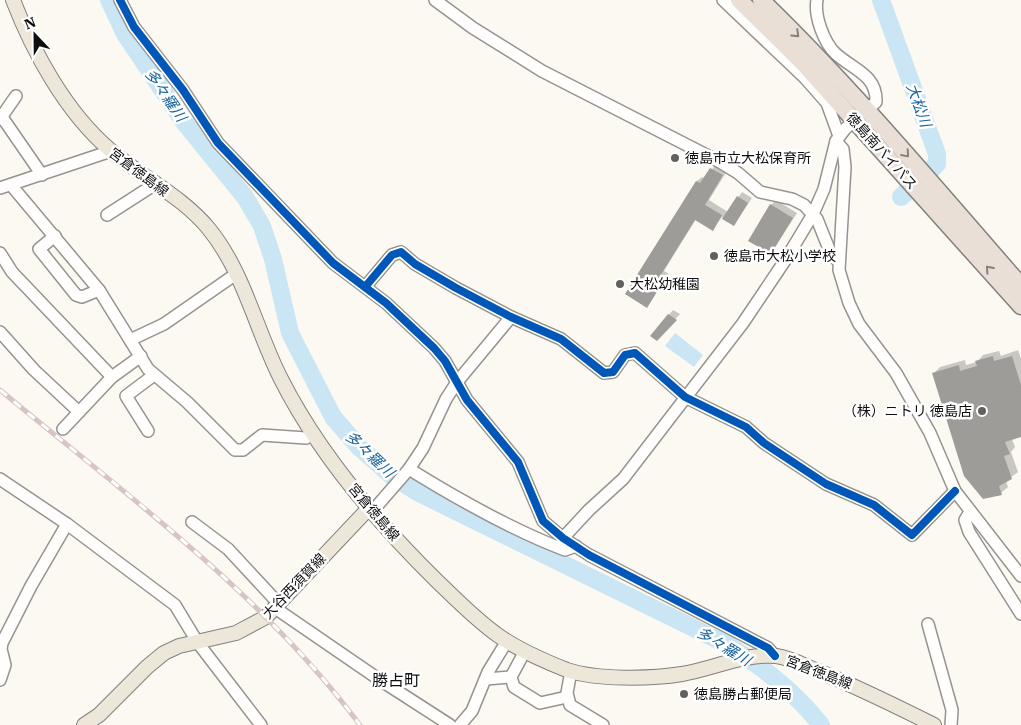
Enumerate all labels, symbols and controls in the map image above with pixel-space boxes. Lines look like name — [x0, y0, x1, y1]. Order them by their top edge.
north arrow — [10, 10, 60, 60]
text: N — [22, 13, 39, 33]
one-way arrow — [791, 28, 800, 37]
water label: 多々羅川 — [141, 65, 192, 127]
water label: 大松川 — [902, 81, 936, 131]
street label: 徳島南バイパス — [843, 109, 921, 193]
street label: 宮倉徳島線 — [106, 144, 172, 200]
one-way arrow — [900, 148, 909, 157]
place label: 徳島市立大松保育所 — [685, 149, 811, 167]
marker: 徳島市立大松保育所 — [669, 152, 681, 164]
place label: 徳島市大松小学校 — [724, 247, 836, 265]
marker: 徳島市大松小学校 — [708, 250, 720, 262]
one-way arrow — [986, 266, 995, 275]
place label: 大松幼稚園 — [630, 275, 700, 293]
marker: 大松幼稚園 — [614, 278, 626, 290]
place label: （株）ニトリ 徳島店 — [843, 402, 972, 420]
marker: （株）ニトリ 徳島店 — [976, 405, 988, 417]
water label: 多々羅川 — [342, 427, 400, 483]
street label: 宮倉徳島線 — [345, 479, 403, 545]
street label: 大谷西須賀線 — [258, 550, 330, 622]
water label: 多々羅川 — [693, 622, 756, 671]
street label: 宮倉徳島線 — [783, 651, 855, 693]
district label: 勝占町 — [372, 670, 420, 690]
place label: 徳島勝占郵便局 — [694, 685, 792, 703]
marker: 徳島勝占郵便局 — [678, 688, 690, 700]

